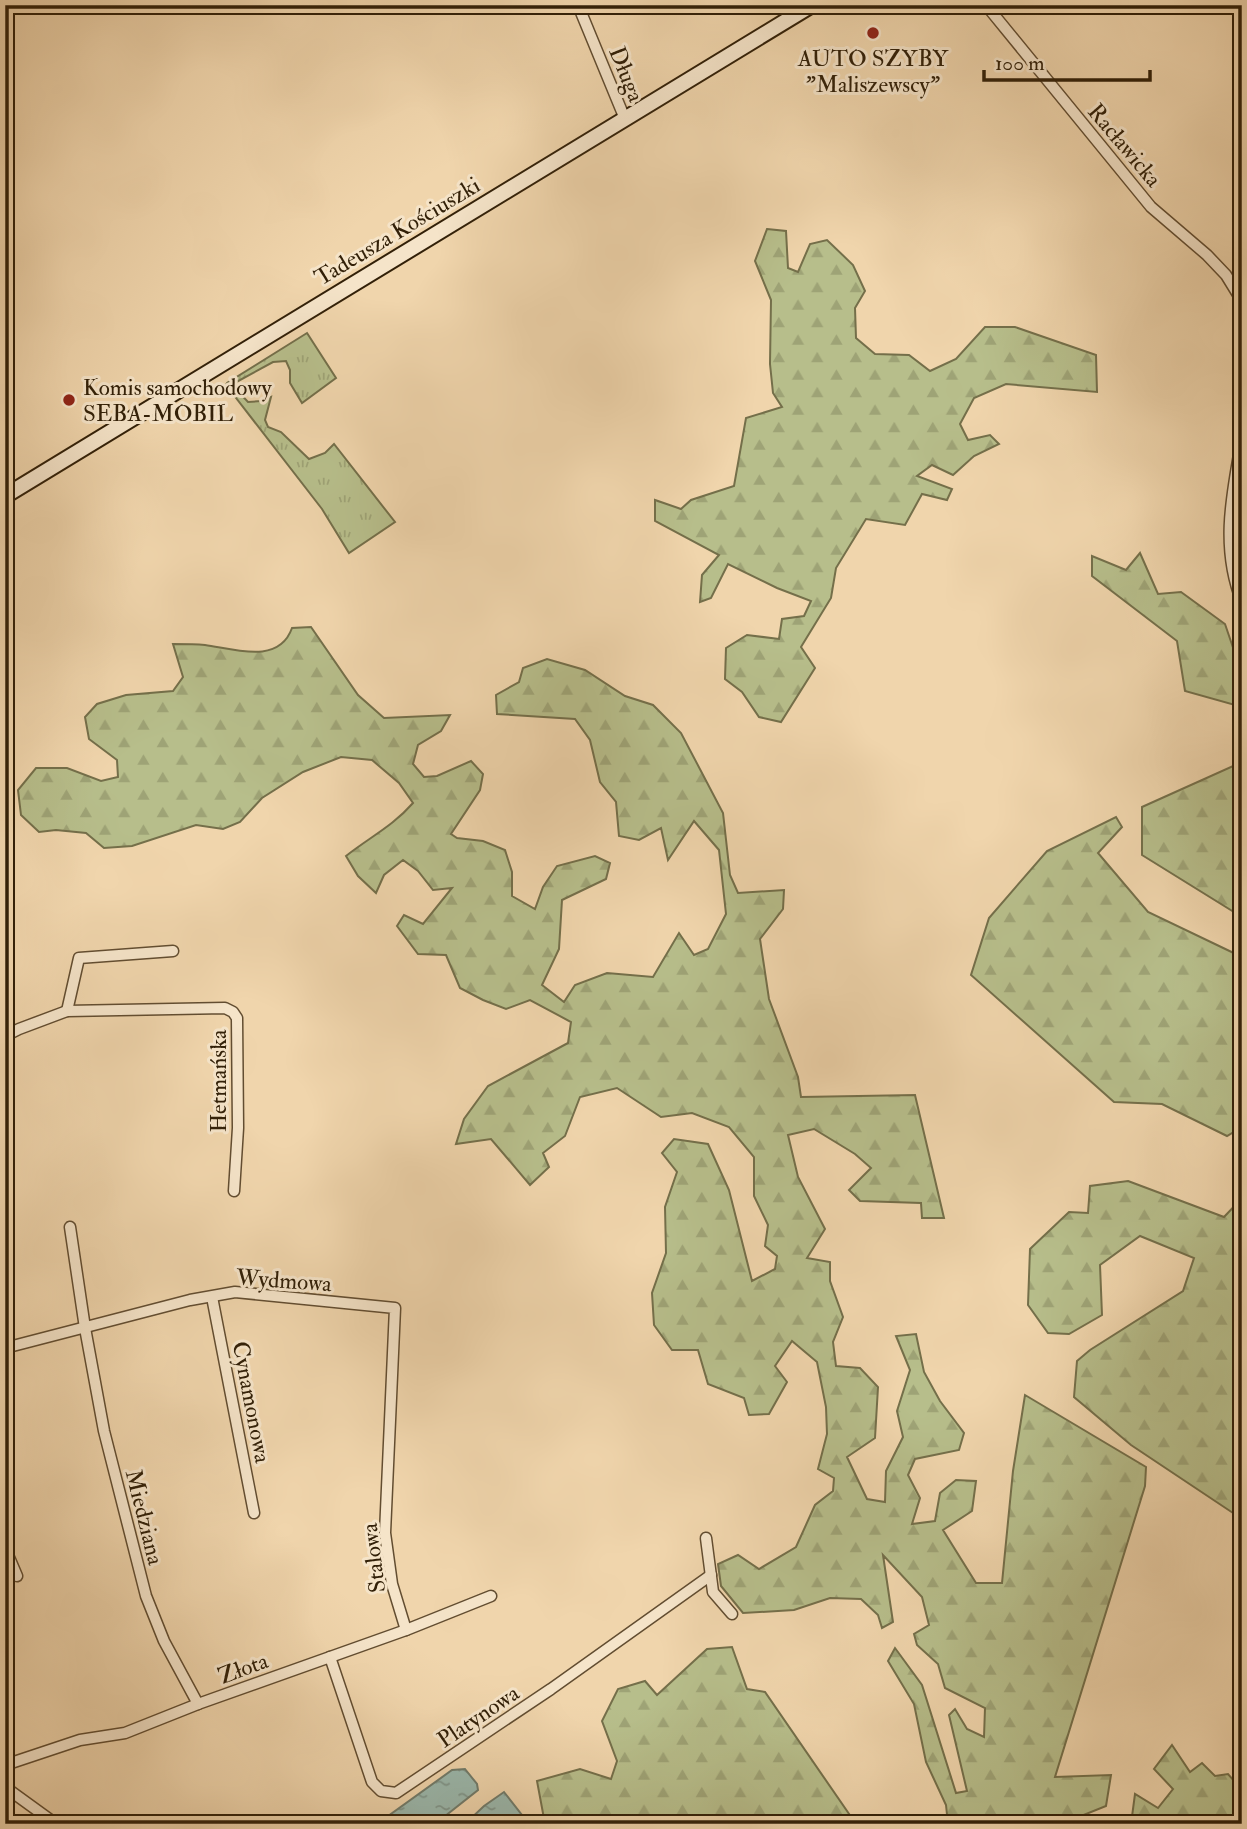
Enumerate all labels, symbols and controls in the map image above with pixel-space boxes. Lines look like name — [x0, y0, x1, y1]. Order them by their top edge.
marker: AUTO SZYBY "Maliszewscy" — [865, 25, 881, 41]
scale bar — [984, 38, 1151, 82]
street label: Długa — [602, 42, 651, 107]
place label: AUTO SZYBY "Maliszewscy" — [797, 44, 949, 99]
text: 100 m — [995, 50, 1045, 77]
street label: Racławicka — [1081, 98, 1168, 193]
street label: Tadeusza Kościuszki — [309, 171, 485, 292]
place label: Komis samochodowy SEBA-MOBIL — [83, 373, 272, 428]
marker: Komis samochodowy SEBA-MOBIL — [61, 392, 77, 408]
street label: Hetmańska — [204, 1029, 233, 1132]
street label: Wydmowa — [234, 1263, 333, 1298]
street label: Cynamonowa — [226, 1339, 278, 1466]
street label: Miedziana — [119, 1466, 170, 1568]
street label: Stalowa — [355, 1521, 392, 1594]
street label: Złota — [214, 1646, 273, 1691]
street label: Platynowa — [432, 1678, 525, 1754]

